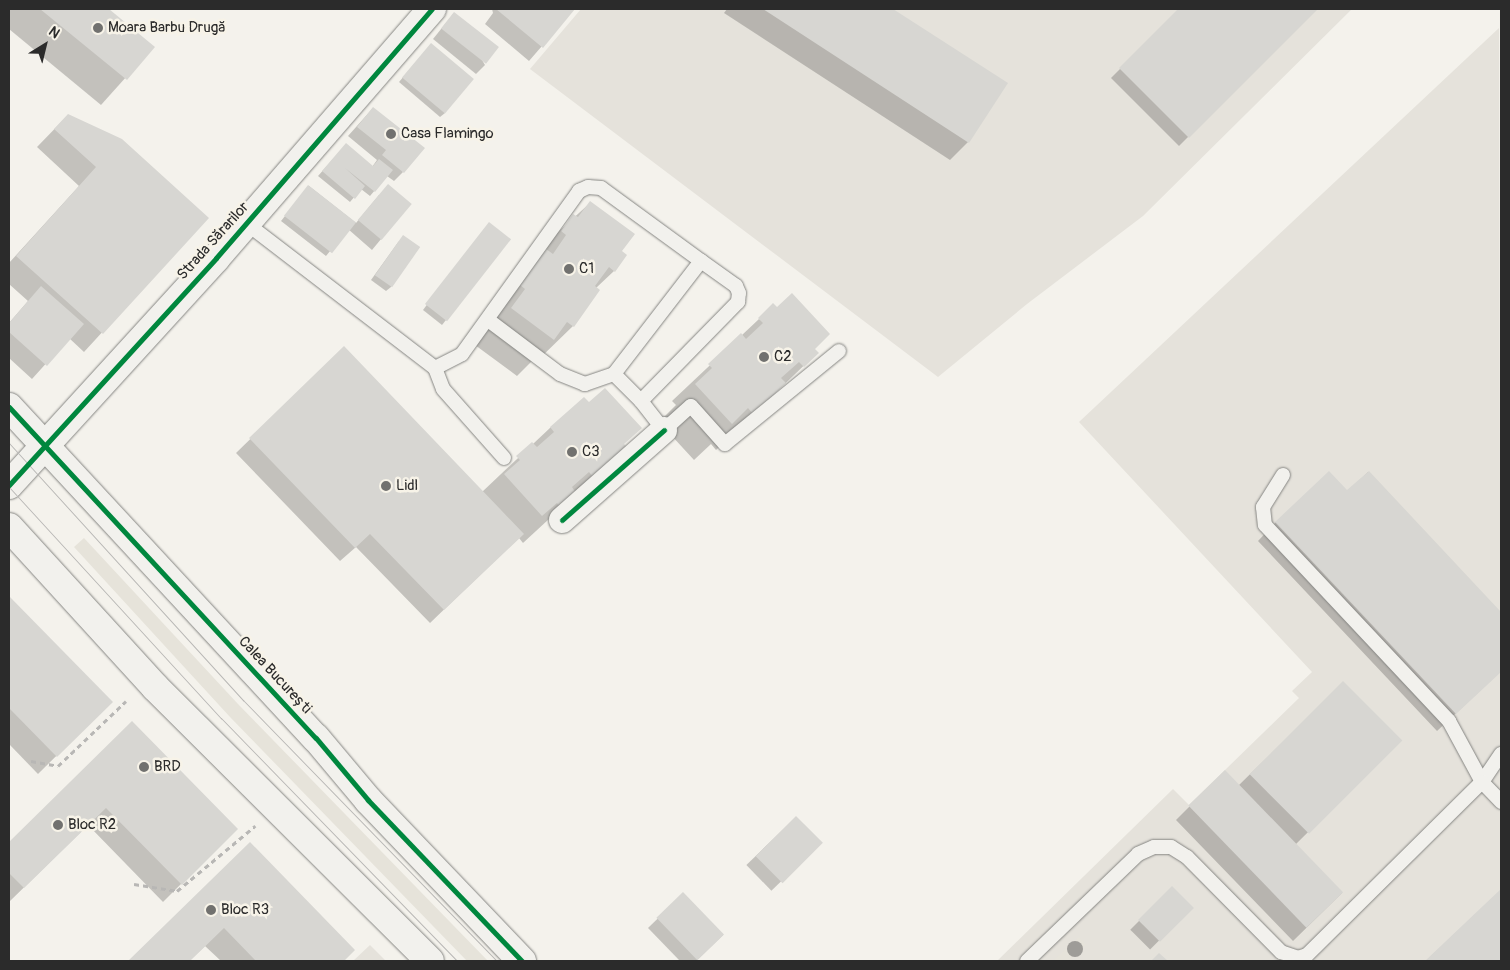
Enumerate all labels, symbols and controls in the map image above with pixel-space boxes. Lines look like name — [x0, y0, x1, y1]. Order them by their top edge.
place label: Moara Barbu Drugă — [108, 19, 226, 37]
north arrow — [20, 20, 70, 70]
marker: Moara Barbu Drugă — [92, 22, 104, 34]
text: N — [45, 23, 63, 42]
place label: Casa Flamingo — [401, 125, 494, 143]
marker: Casa Flamingo — [385, 128, 397, 140]
street label: Strada Sărarilor — [173, 198, 253, 284]
place label: C1 — [579, 260, 594, 278]
marker: C1 — [563, 263, 575, 275]
place label: C2 — [774, 348, 792, 366]
marker: C2 — [758, 351, 770, 363]
place label: C3 — [582, 443, 600, 461]
marker: C3 — [566, 446, 578, 458]
place label: Lidl — [396, 477, 418, 495]
marker: Lidl — [380, 480, 392, 492]
street label: Calea București — [235, 633, 315, 717]
place label: BRD — [154, 758, 181, 776]
marker: BRD — [138, 761, 150, 773]
place label: Bloc R2 — [68, 816, 116, 834]
marker: Bloc R2 — [52, 819, 64, 831]
place label: Bloc R3 — [221, 901, 269, 919]
marker: Bloc R3 — [205, 904, 217, 916]

